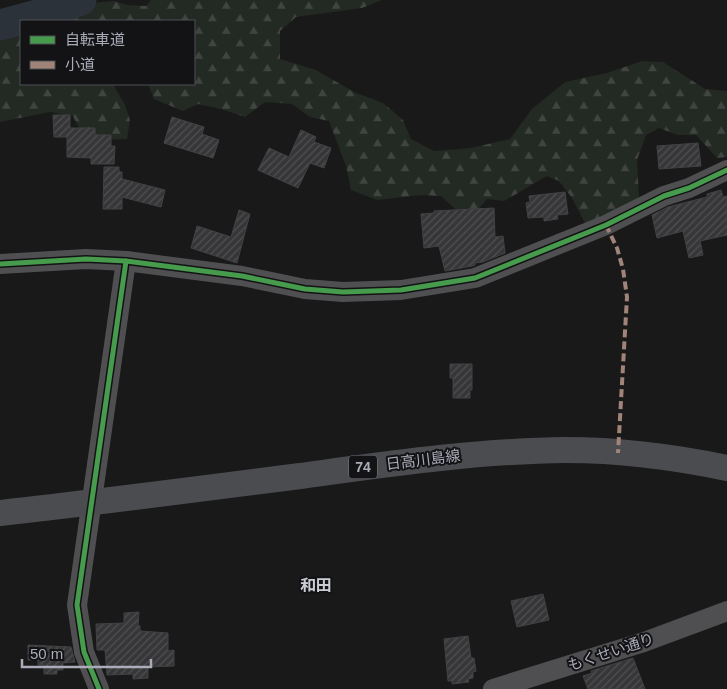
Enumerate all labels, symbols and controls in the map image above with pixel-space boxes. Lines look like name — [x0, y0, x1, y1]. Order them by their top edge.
legend — [20, 20, 195, 85]
text: 自転車道 — [65, 31, 125, 48]
text: 小道 — [65, 56, 95, 73]
street label: 日高川島線 — [385, 446, 461, 473]
road number: 74 — [349, 456, 377, 478]
district label: 和田 — [300, 577, 332, 594]
street label: もくせい通り — [565, 630, 656, 674]
scale bar — [22, 636, 151, 668]
text: 50 m — [30, 645, 63, 662]

